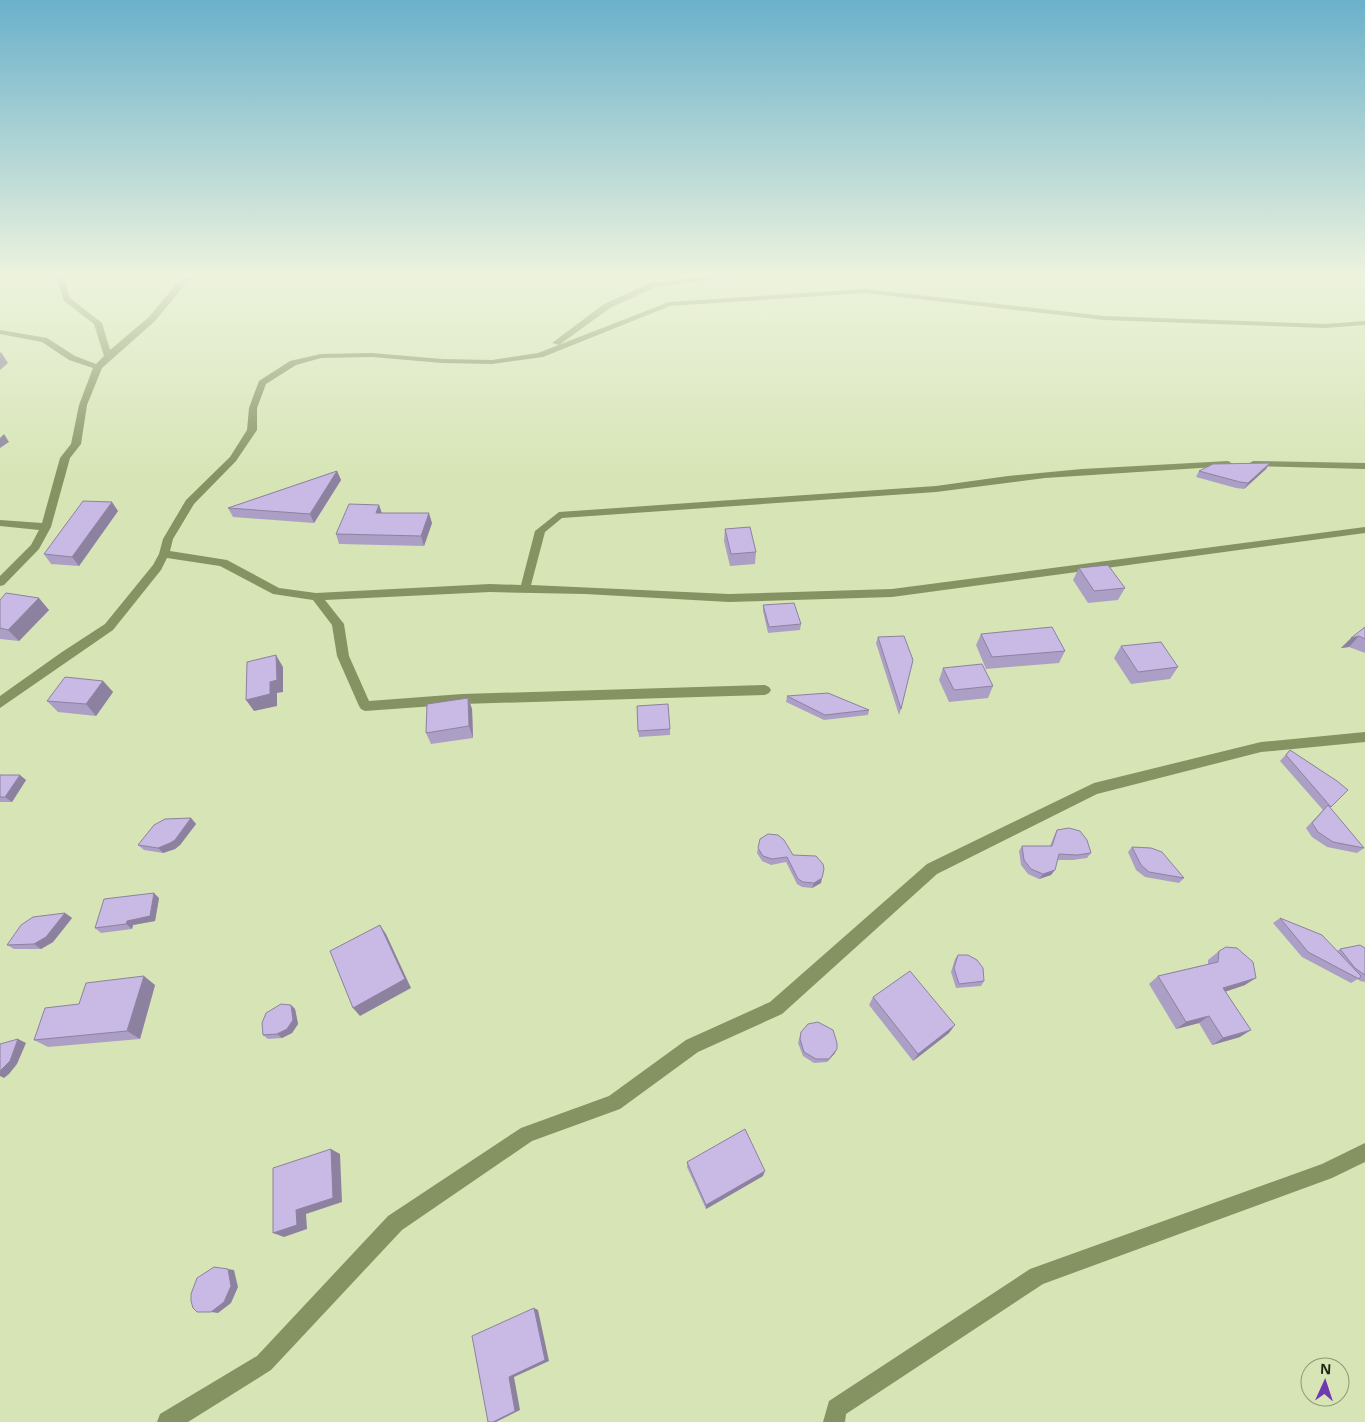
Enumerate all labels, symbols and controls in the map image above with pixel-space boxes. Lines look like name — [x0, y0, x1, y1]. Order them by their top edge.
north arrow — [1300, 1357, 1350, 1407]
text: N — [1320, 1359, 1332, 1378]

